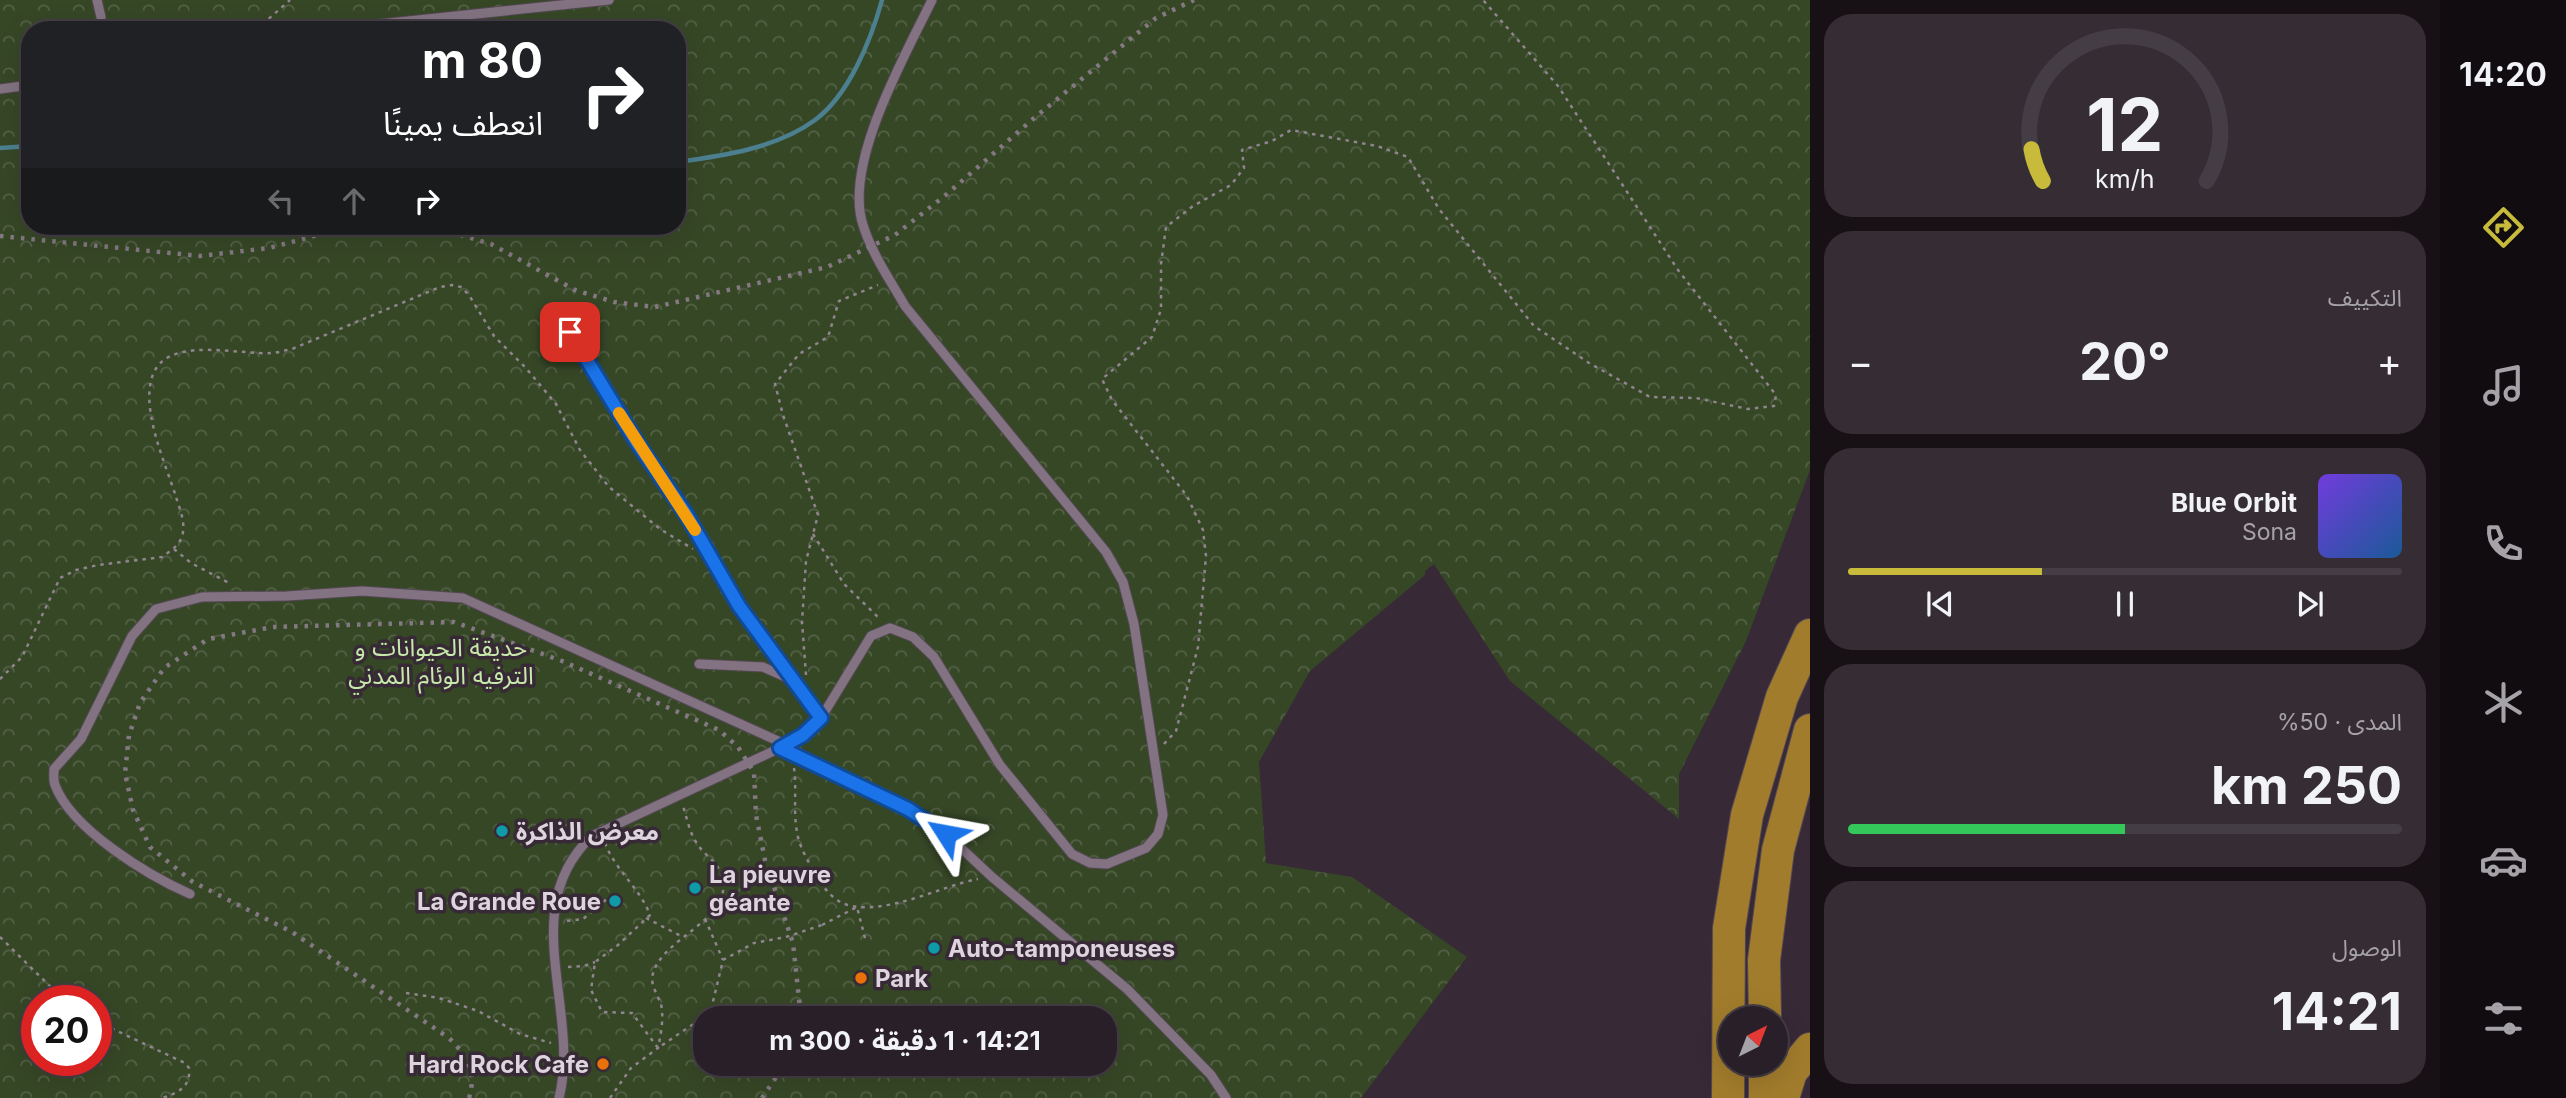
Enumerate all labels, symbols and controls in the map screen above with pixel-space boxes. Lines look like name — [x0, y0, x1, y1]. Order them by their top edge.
text: 80 m — [422, 31, 543, 90]
icon: right — [567, 49, 658, 140]
text: 14:20 — [2459, 55, 2547, 94]
text: 12 — [2086, 81, 2164, 170]
text: انعطف يمينًا — [383, 104, 543, 143]
text: km/h — [2095, 164, 2155, 194]
icon: left — [262, 182, 300, 220]
icon: ahead — [335, 182, 373, 220]
icon: right — [408, 182, 446, 220]
icon: directions — [2479, 203, 2528, 252]
text: التكييف — [2328, 284, 2402, 312]
pin — [540, 302, 600, 362]
icon: arrive — [551, 313, 589, 351]
text: 20° — [2079, 330, 2171, 393]
text: − — [1848, 339, 1873, 385]
text: + — [2377, 339, 2402, 385]
icon: music — [2479, 361, 2528, 410]
text: Blue Orbit — [2171, 487, 2297, 518]
text: Sona — [2242, 518, 2297, 546]
icon: phone — [2479, 519, 2528, 568]
icon: previous — [1921, 585, 1959, 623]
icon: pause — [2106, 585, 2144, 623]
icon: next — [2291, 585, 2329, 623]
park label: حديقة الحيوانات و الترفيه الوئام المدني — [348, 633, 534, 694]
icon: climate — [2479, 678, 2528, 727]
text: المدى · 50% — [2277, 708, 2402, 736]
text: 250 km — [2211, 754, 2402, 817]
position arrow — [909, 797, 983, 871]
place label: معرض الذاكرة — [516, 817, 659, 846]
marker: معرض الذاكرة — [494, 823, 510, 839]
icon: car — [2479, 836, 2528, 885]
place label: La pieuvre géante — [709, 860, 831, 917]
marker: La pieuvre géante — [687, 880, 703, 896]
place label: La Grande Roue — [417, 887, 601, 916]
marker: La Grande Roue — [607, 893, 623, 909]
place label: Auto-tamponeuses — [948, 934, 1175, 963]
text: الوصول — [2332, 934, 2402, 962]
marker: Auto-tamponeuses — [926, 940, 942, 956]
place label: Park — [875, 964, 928, 993]
marker: Park — [853, 970, 869, 986]
text: 14:21 — [2272, 980, 2402, 1043]
speed limit sign: 20 — [21, 985, 112, 1076]
icon: filters — [2479, 994, 2528, 1043]
north arrow — [1718, 1006, 1788, 1076]
map controls — [1718, 1006, 1788, 1076]
text: 14:21 · 1 دقيقة · 300 m — [769, 1025, 1041, 1056]
place label: Hard Rock Cafe — [408, 1050, 589, 1079]
marker: Hard Rock Cafe — [595, 1056, 611, 1072]

